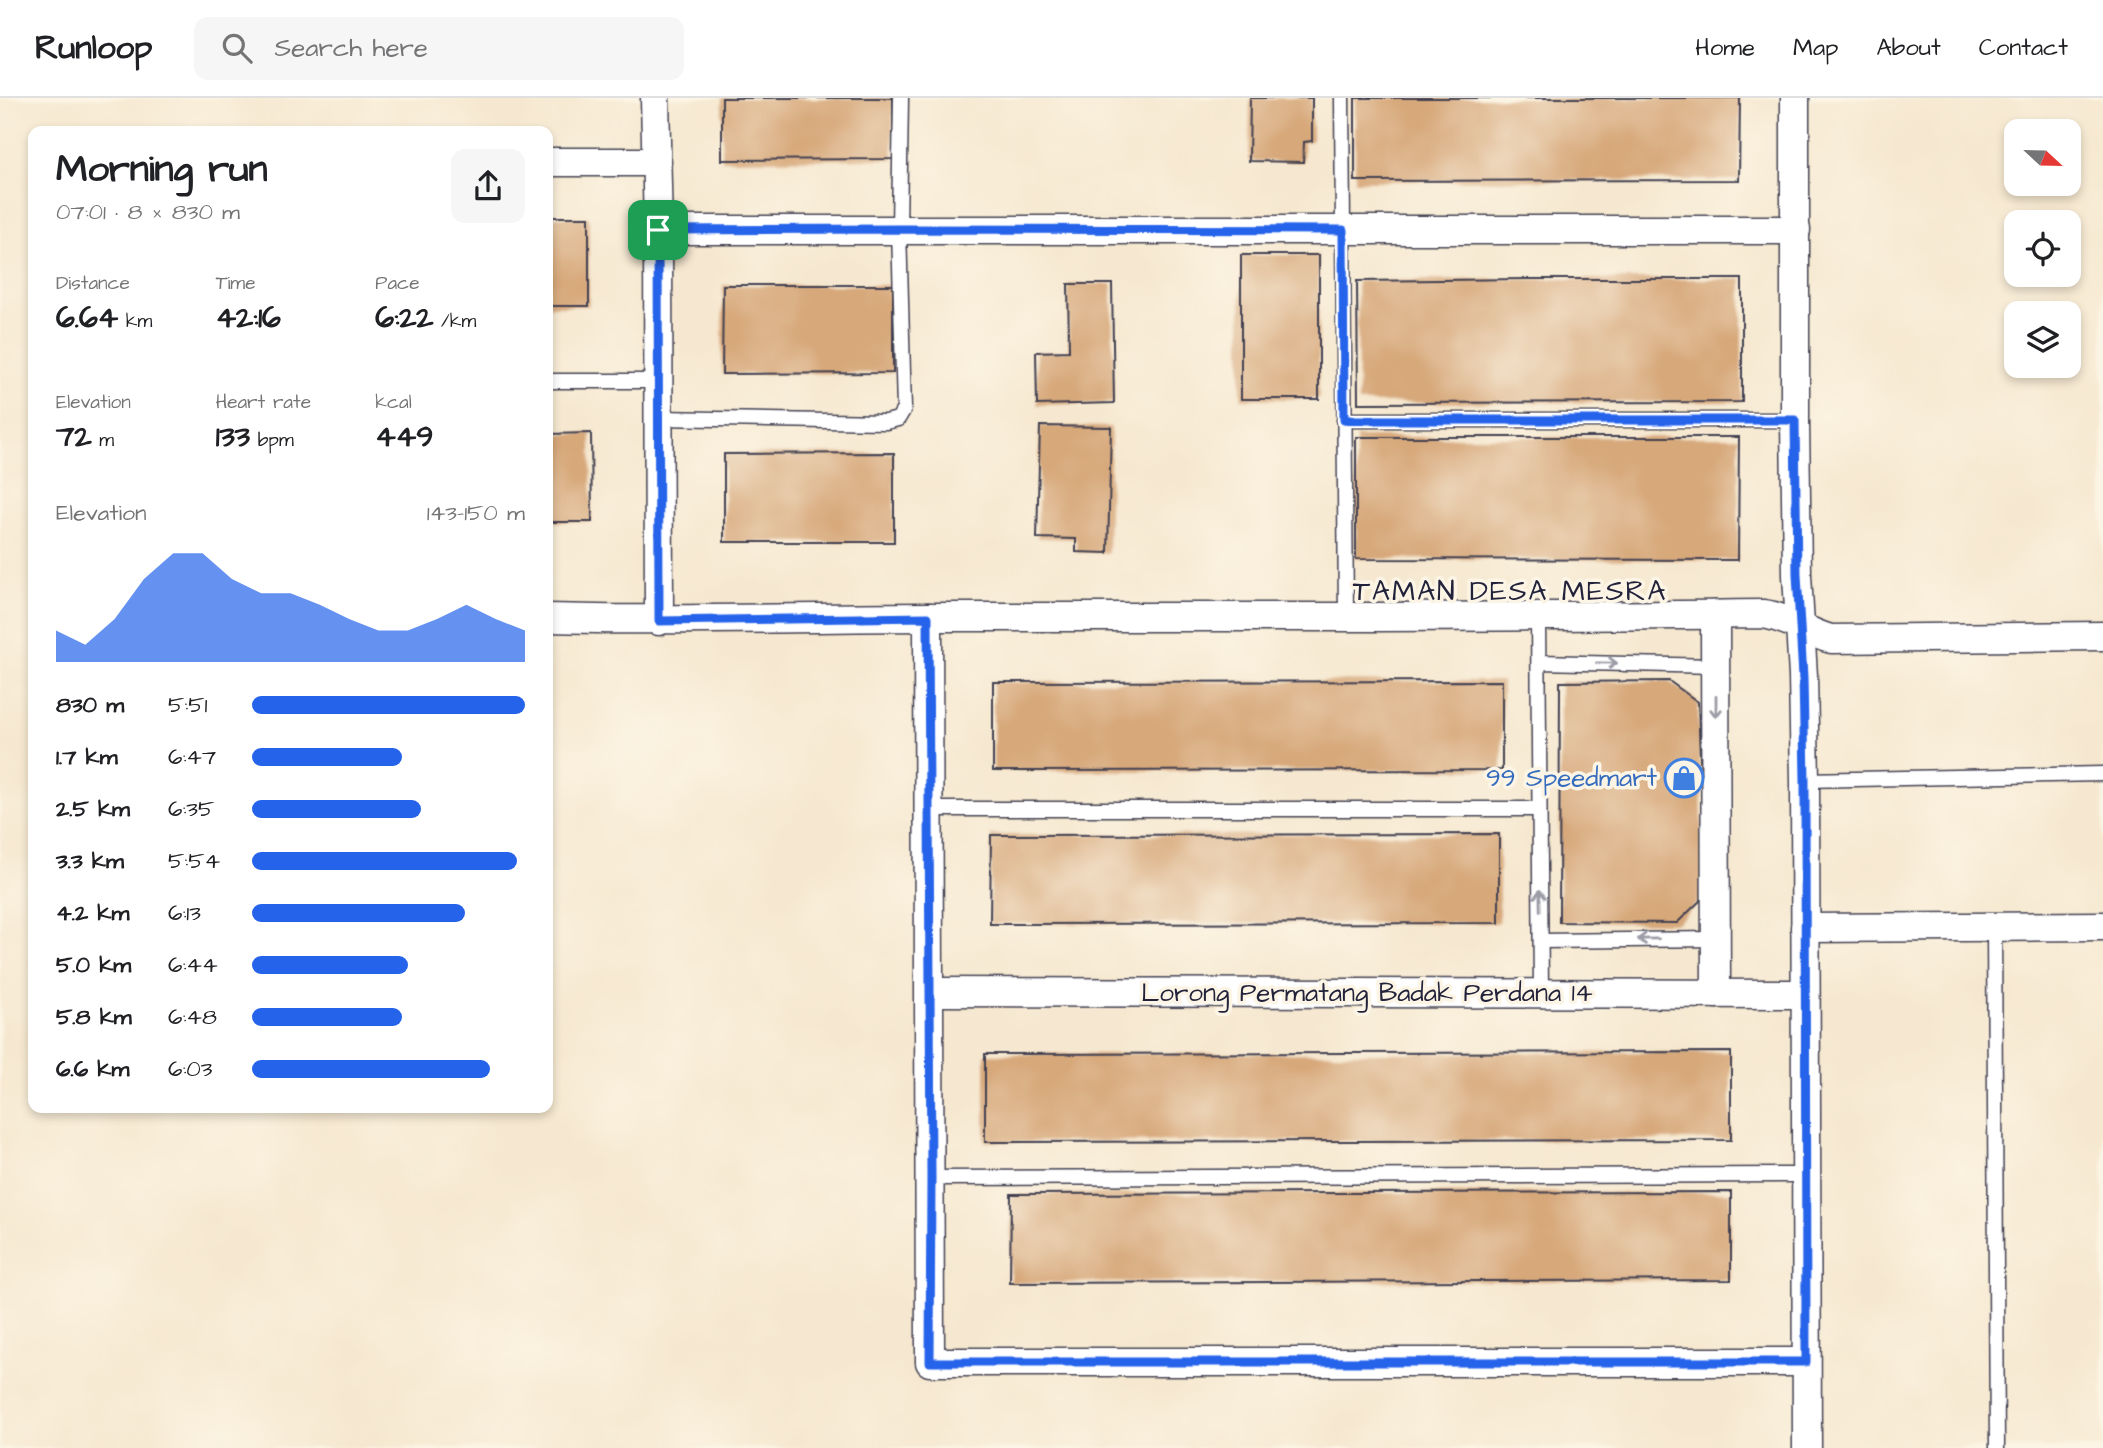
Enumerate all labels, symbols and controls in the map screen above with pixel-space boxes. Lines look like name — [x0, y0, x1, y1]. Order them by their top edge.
search box — [194, 17, 684, 80]
text: Runloop — [35, 25, 152, 71]
icon: search — [218, 29, 256, 67]
text: Search here — [274, 30, 428, 66]
text: Home — [1695, 31, 1755, 65]
text: Map — [1793, 31, 1838, 65]
text: About — [1876, 31, 1941, 65]
text: Contact — [1979, 31, 2068, 65]
north arrow — [2004, 119, 2081, 196]
map controls — [2004, 119, 2081, 378]
text: Morning run — [56, 144, 268, 196]
button: share — [451, 149, 525, 223]
text: 07:01 · 8 × 830 m — [56, 196, 240, 228]
pin — [628, 200, 688, 260]
button: locate — [2004, 210, 2081, 287]
icon: arrive — [639, 211, 677, 249]
text: Distance — [56, 270, 130, 297]
text: Time — [216, 270, 255, 297]
text: Pace — [375, 270, 419, 297]
text: 6.64 — [56, 297, 118, 339]
text: 42:16 — [216, 297, 281, 339]
text: 6:22 — [375, 297, 433, 339]
button: layers — [2004, 301, 2081, 378]
text: km — [118, 308, 152, 335]
text: /km — [433, 308, 476, 335]
text: Elevation — [56, 389, 131, 416]
text: Heart rate — [216, 389, 311, 416]
text: kcal — [375, 389, 412, 416]
text: 72 — [56, 416, 92, 458]
text: 133 — [216, 416, 250, 458]
text: 449 — [375, 416, 433, 458]
text: m — [92, 427, 114, 454]
text: bpm — [250, 427, 294, 454]
text: Elevation — [56, 497, 147, 529]
text: 143–150 m — [427, 497, 525, 529]
district label: TAMAN DESA MESRA — [1353, 572, 1667, 611]
one-way arrow — [1595, 657, 1618, 670]
text: 830 m — [56, 689, 124, 721]
text: 5:51 — [168, 689, 207, 721]
one-way arrow — [1709, 696, 1723, 719]
text: 1.7 km — [56, 741, 118, 773]
text: 6:47 — [168, 741, 216, 773]
shop icon: 99 Speedmart — [1663, 757, 1705, 799]
place label: 99 Speedmart — [1486, 760, 1657, 796]
text: 2.5 km — [56, 793, 130, 825]
text: 6:35 — [168, 793, 214, 825]
text: 3.3 km — [56, 845, 124, 877]
text: 5:54 — [168, 845, 220, 877]
one-way arrow — [1533, 889, 1547, 912]
text: 4.2 km — [56, 897, 129, 929]
text: 6:13 — [168, 897, 201, 929]
one-way arrow — [1637, 933, 1660, 946]
text: 5.0 km — [56, 949, 131, 981]
text: 6:44 — [168, 949, 218, 981]
street label: Lorong Permatang Badak Perdana 14 — [1141, 975, 1593, 1013]
text: 5.8 km — [56, 1001, 132, 1033]
text: 6:48 — [168, 1001, 217, 1033]
text: 6.6 km — [56, 1053, 129, 1085]
text: 6:03 — [168, 1053, 212, 1085]

